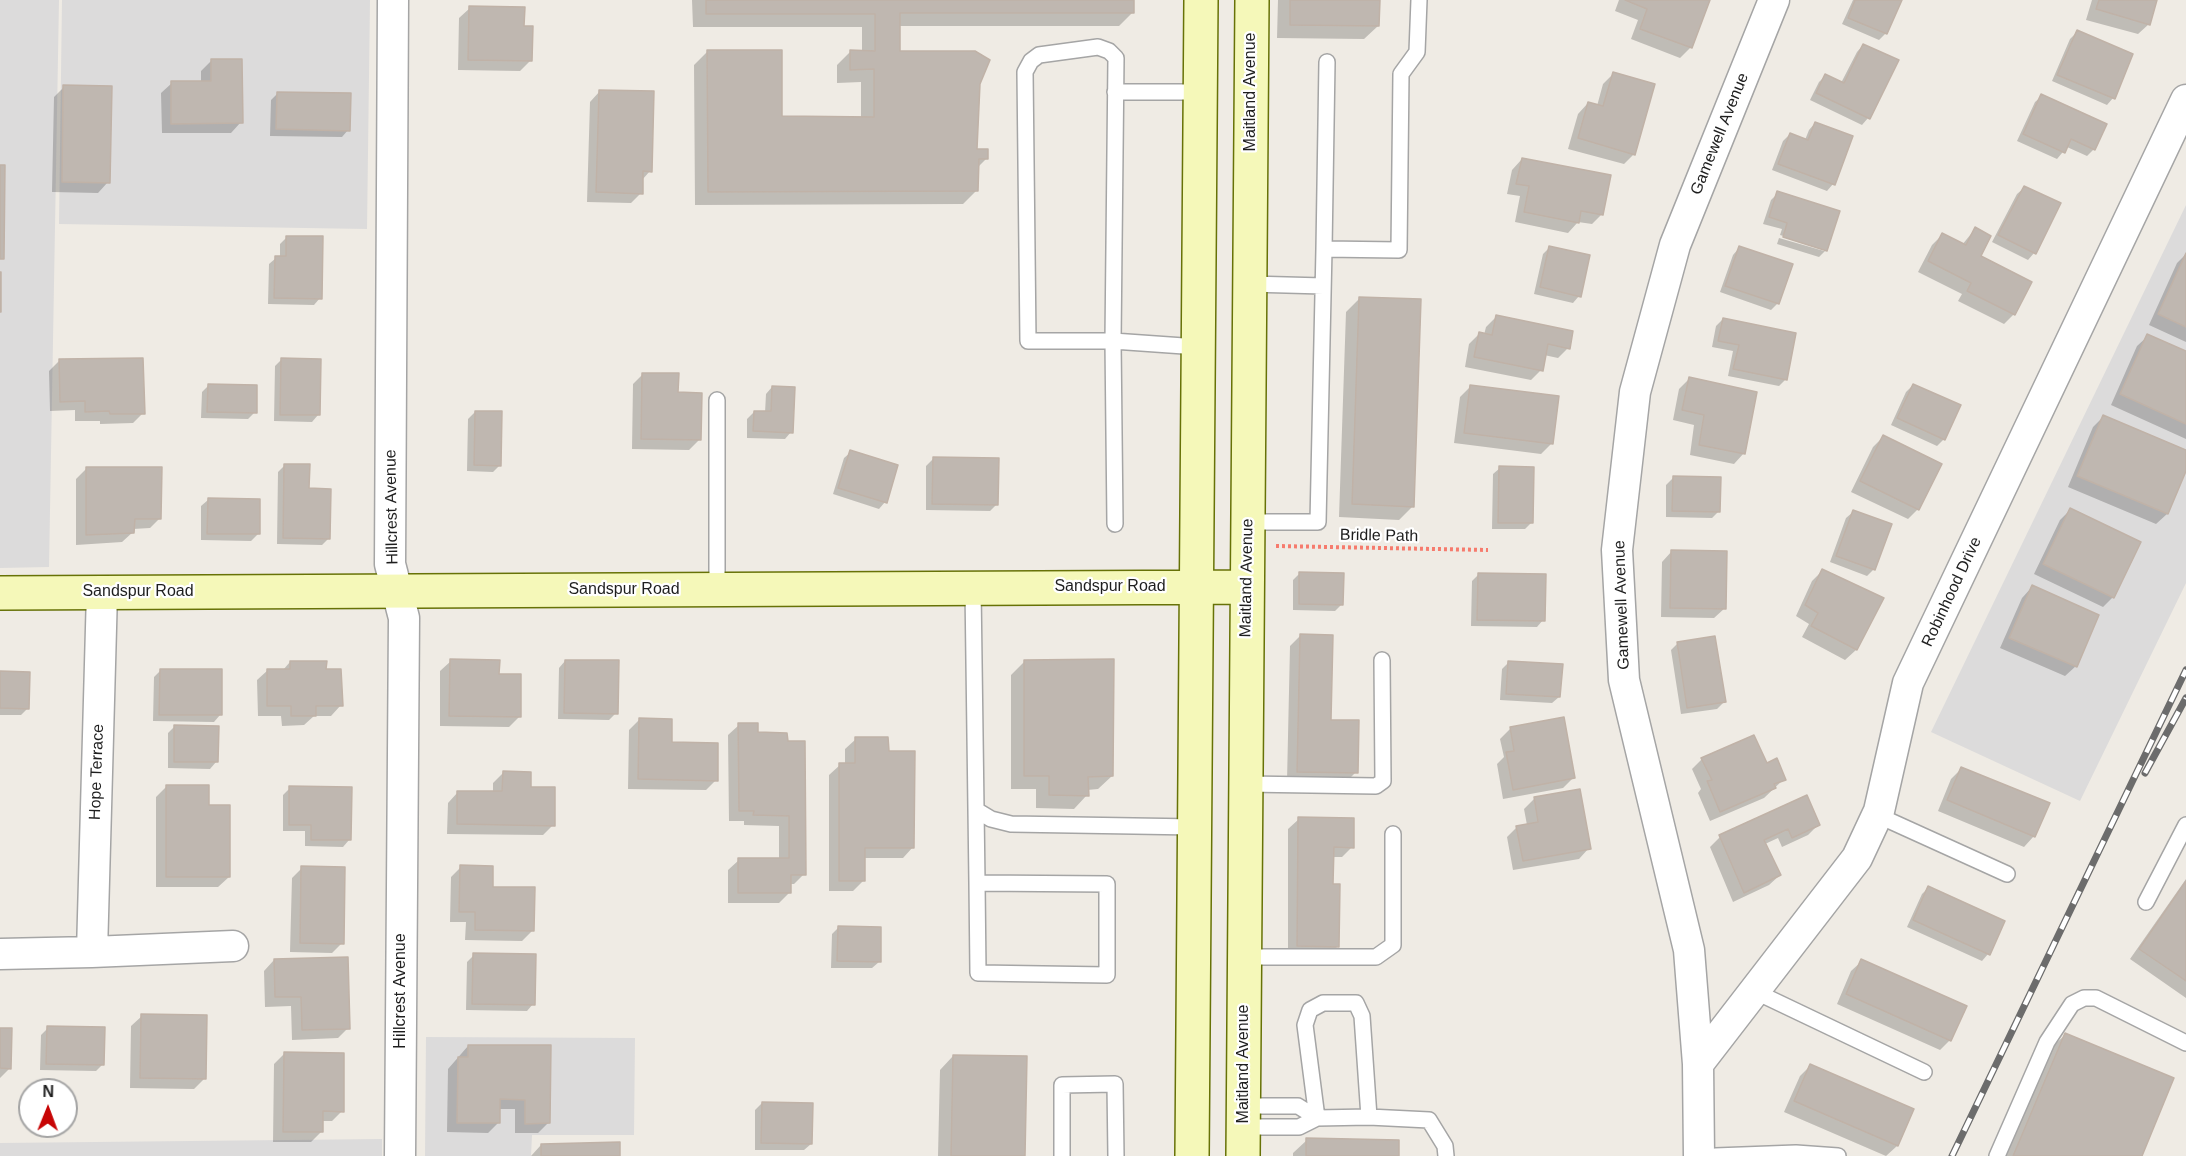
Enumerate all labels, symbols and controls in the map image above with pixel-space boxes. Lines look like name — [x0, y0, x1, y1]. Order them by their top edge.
street label: Maitland Avenue — [1241, 33, 1261, 151]
street label: Gamewell Avenue — [1687, 70, 1753, 198]
street label: Hillcrest Avenue — [381, 449, 403, 565]
street label: Maitland Avenue — [1236, 518, 1258, 638]
street label: Bridle Path — [1340, 526, 1418, 546]
street label: Robinhood Drive — [1918, 534, 1986, 650]
street label: Gamewell Avenue — [1610, 540, 1634, 670]
street label: Sandspur Road — [1054, 577, 1166, 597]
street label: Sandspur Road — [568, 580, 680, 600]
street label: Sandspur Road — [82, 582, 194, 602]
street label: Hope Terrace — [86, 724, 108, 820]
street label: Hillcrest Avenue — [391, 933, 411, 1049]
street label: Maitland Avenue — [1234, 1005, 1254, 1123]
north arrow — [18, 1078, 78, 1138]
text: N — [42, 1083, 54, 1100]

